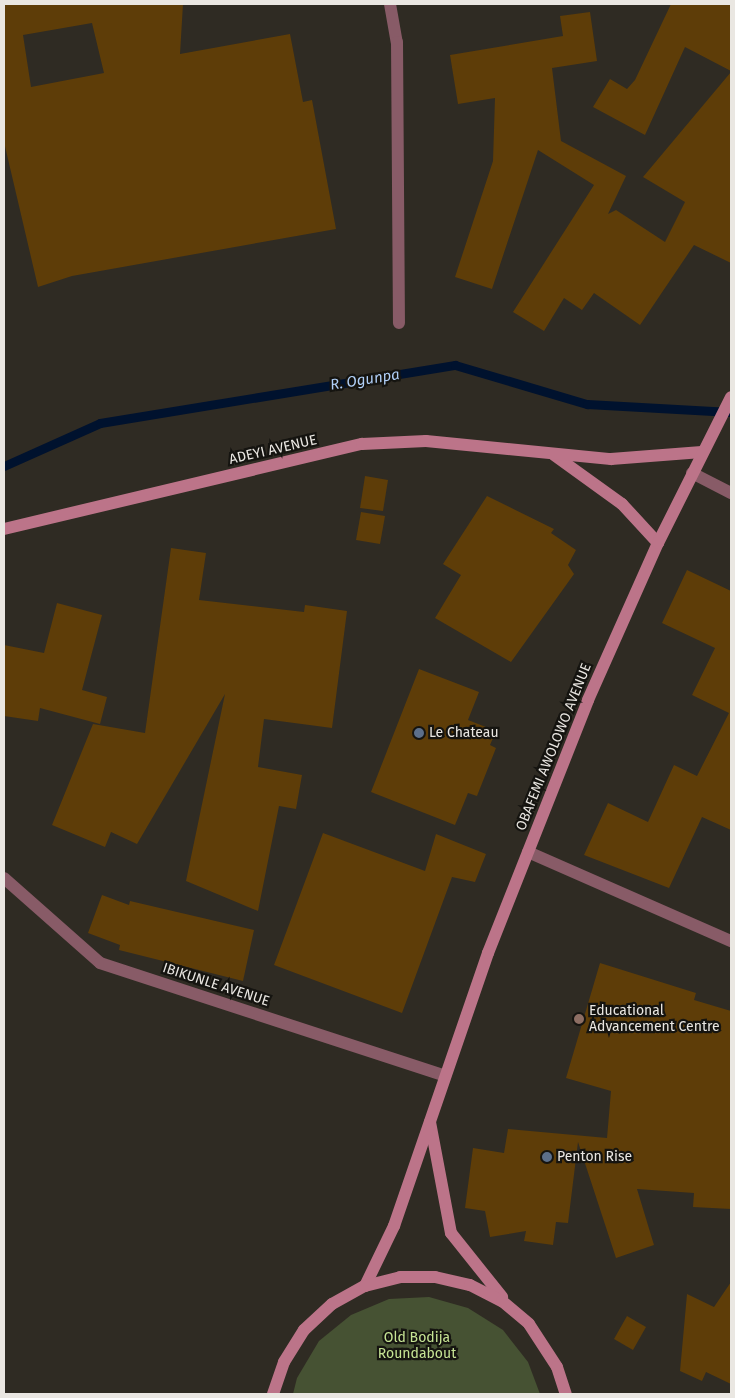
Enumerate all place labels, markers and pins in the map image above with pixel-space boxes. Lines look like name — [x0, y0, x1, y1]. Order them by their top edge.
place label: Le Chateau — [429, 725, 499, 741]
marker: Le Chateau — [413, 727, 425, 739]
place label: Educational Advancement Centre — [589, 1003, 720, 1036]
marker: Educational Advancement Centre — [573, 1013, 585, 1025]
place label: Penton Rise — [557, 1149, 632, 1165]
marker: Penton Rise — [541, 1151, 553, 1163]

